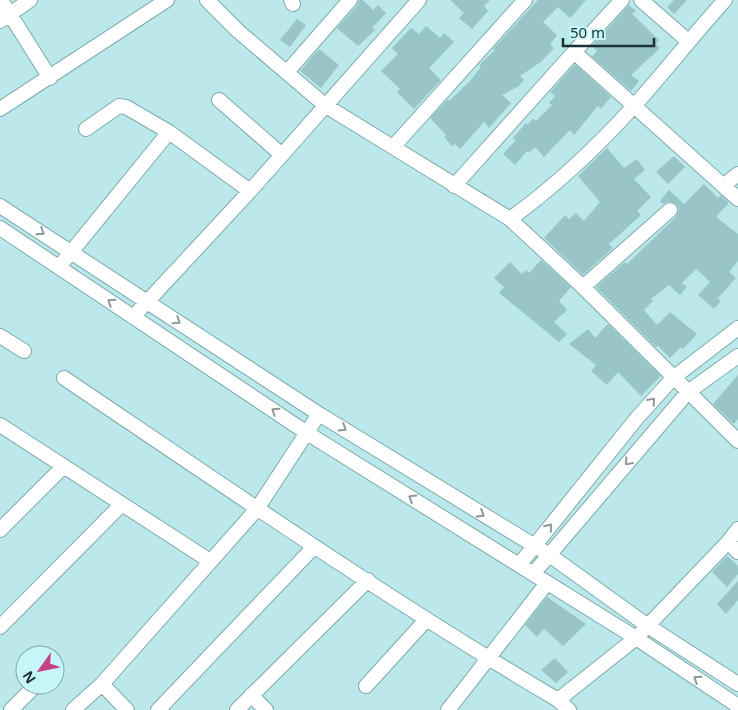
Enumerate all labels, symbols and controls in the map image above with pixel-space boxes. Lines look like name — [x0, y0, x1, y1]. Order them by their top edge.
scale bar — [563, 15, 654, 47]
text: 50 m — [570, 22, 605, 42]
one-way arrow — [35, 226, 44, 235]
one-way arrow — [107, 299, 116, 308]
one-way arrow — [171, 315, 181, 324]
one-way arrow — [646, 398, 655, 407]
one-way arrow — [271, 408, 280, 418]
one-way arrow — [337, 422, 346, 432]
one-way arrow — [624, 456, 633, 465]
one-way arrow — [409, 495, 418, 505]
one-way arrow — [476, 507, 485, 517]
one-way arrow — [543, 523, 552, 532]
north arrow — [15, 645, 65, 695]
text: N — [18, 667, 40, 687]
one-way arrow — [694, 676, 703, 685]

